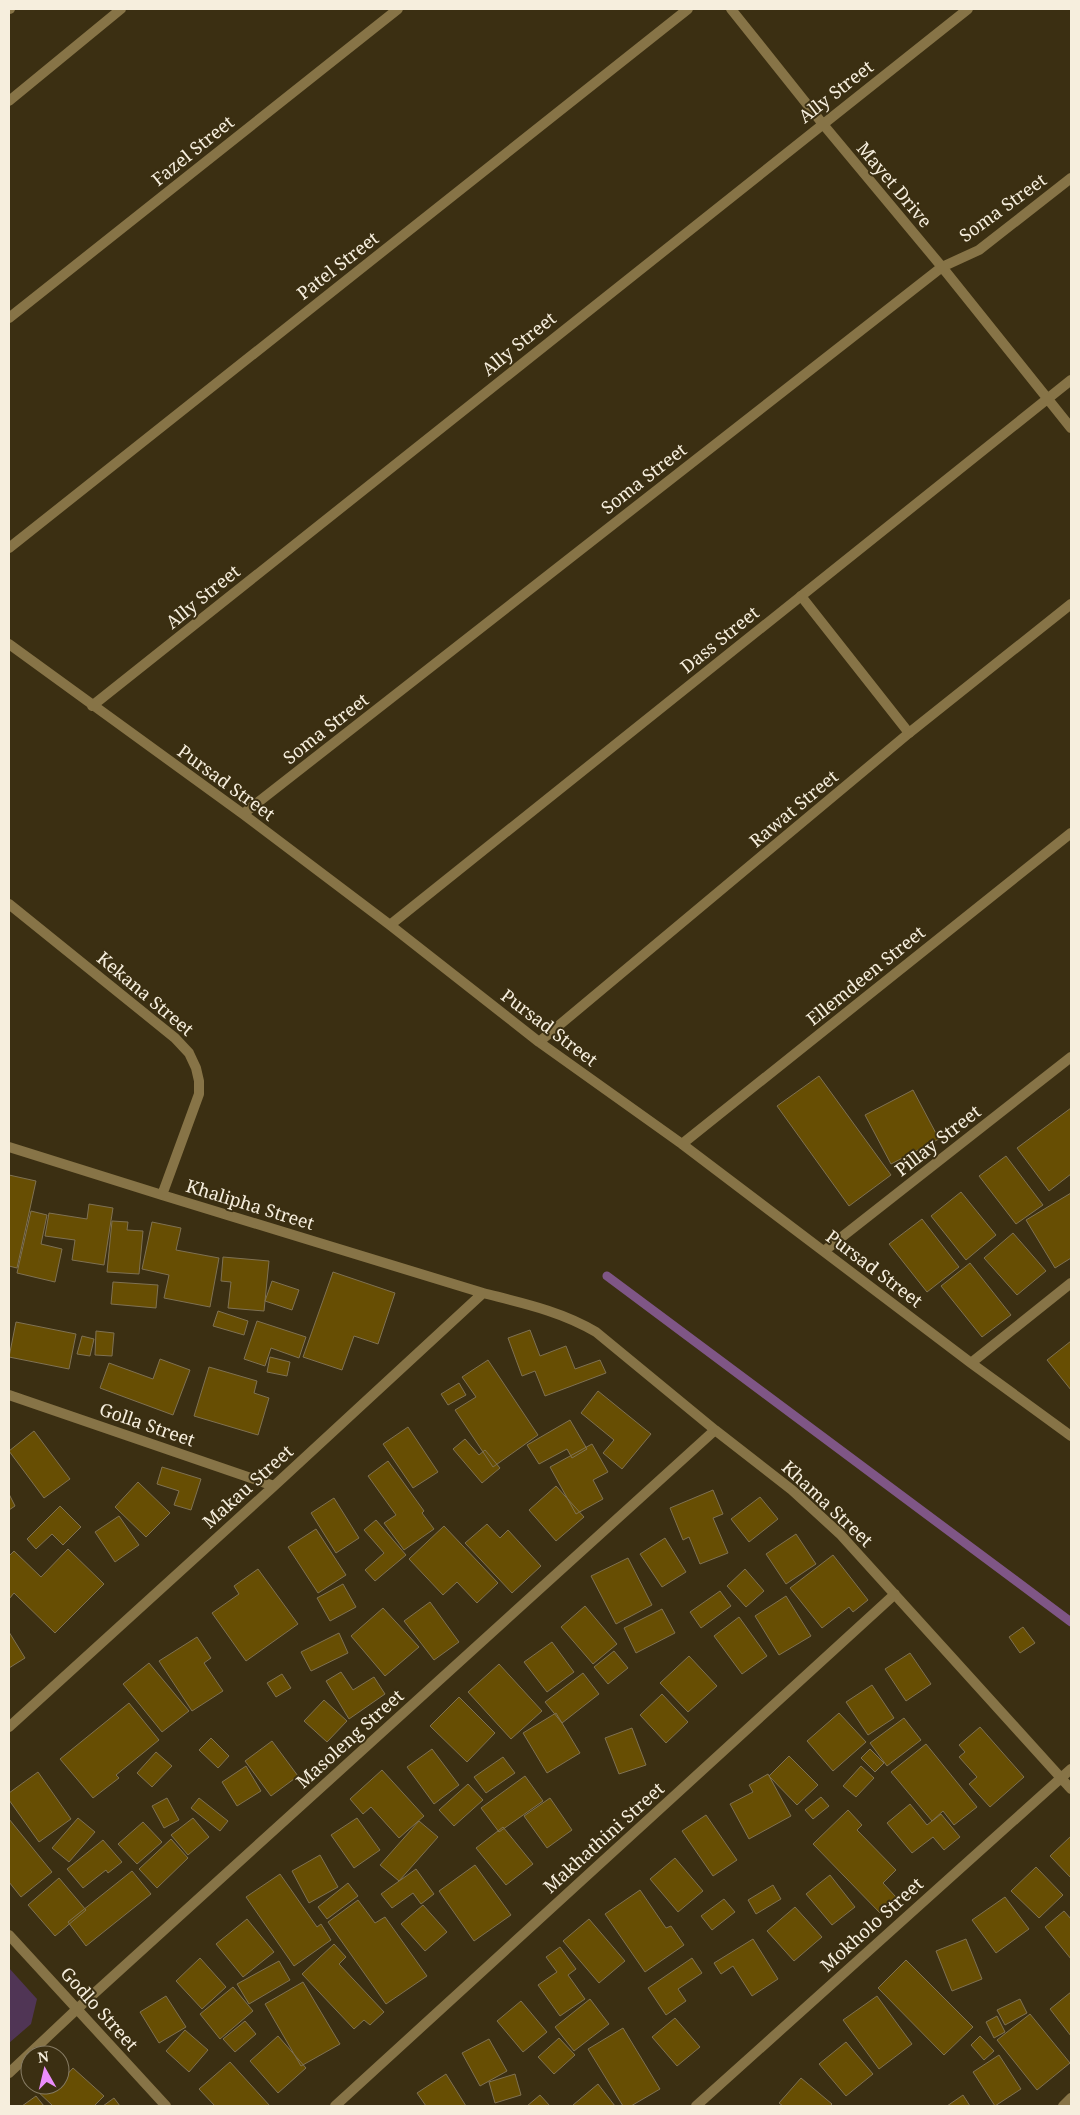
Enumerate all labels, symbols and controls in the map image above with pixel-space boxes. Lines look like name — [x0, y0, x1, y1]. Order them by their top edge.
street label: Ally Street — [793, 54, 878, 128]
street label: Fazel Street — [146, 110, 239, 191]
street label: Mayet Drive — [852, 136, 938, 232]
street label: Soma Street — [954, 167, 1051, 247]
street label: Patel Street — [292, 226, 383, 305]
street label: Ally Street — [476, 306, 560, 381]
street label: Soma Street — [596, 437, 691, 519]
street label: Ally Street — [160, 559, 244, 634]
street label: Dass Street — [675, 600, 764, 678]
street label: Soma Street — [278, 687, 373, 769]
street label: Pursad Street — [173, 739, 280, 826]
street label: Rawat Street — [744, 764, 843, 852]
street label: Ellemdeen Street — [801, 920, 930, 1030]
street label: Kekana Street — [92, 946, 199, 1041]
street label: Pursad Street — [496, 983, 603, 1071]
street label: Pillay Street — [890, 1099, 985, 1181]
street label: Khalipha Street — [183, 1173, 317, 1235]
street label: Pursad Street — [821, 1224, 928, 1312]
street label: Golla Street — [96, 1397, 198, 1452]
street label: Makau Street — [197, 1439, 298, 1533]
street label: Khama Street — [777, 1455, 878, 1552]
street label: Masoleng Street — [290, 1684, 408, 1793]
street label: Makhathini Street — [538, 1777, 669, 1898]
street label: Mokholo Street — [815, 1872, 928, 1977]
street label: Godlo Street — [56, 1961, 144, 2055]
north arrow — [20, 2045, 70, 2095]
text: N — [36, 2046, 50, 2067]

